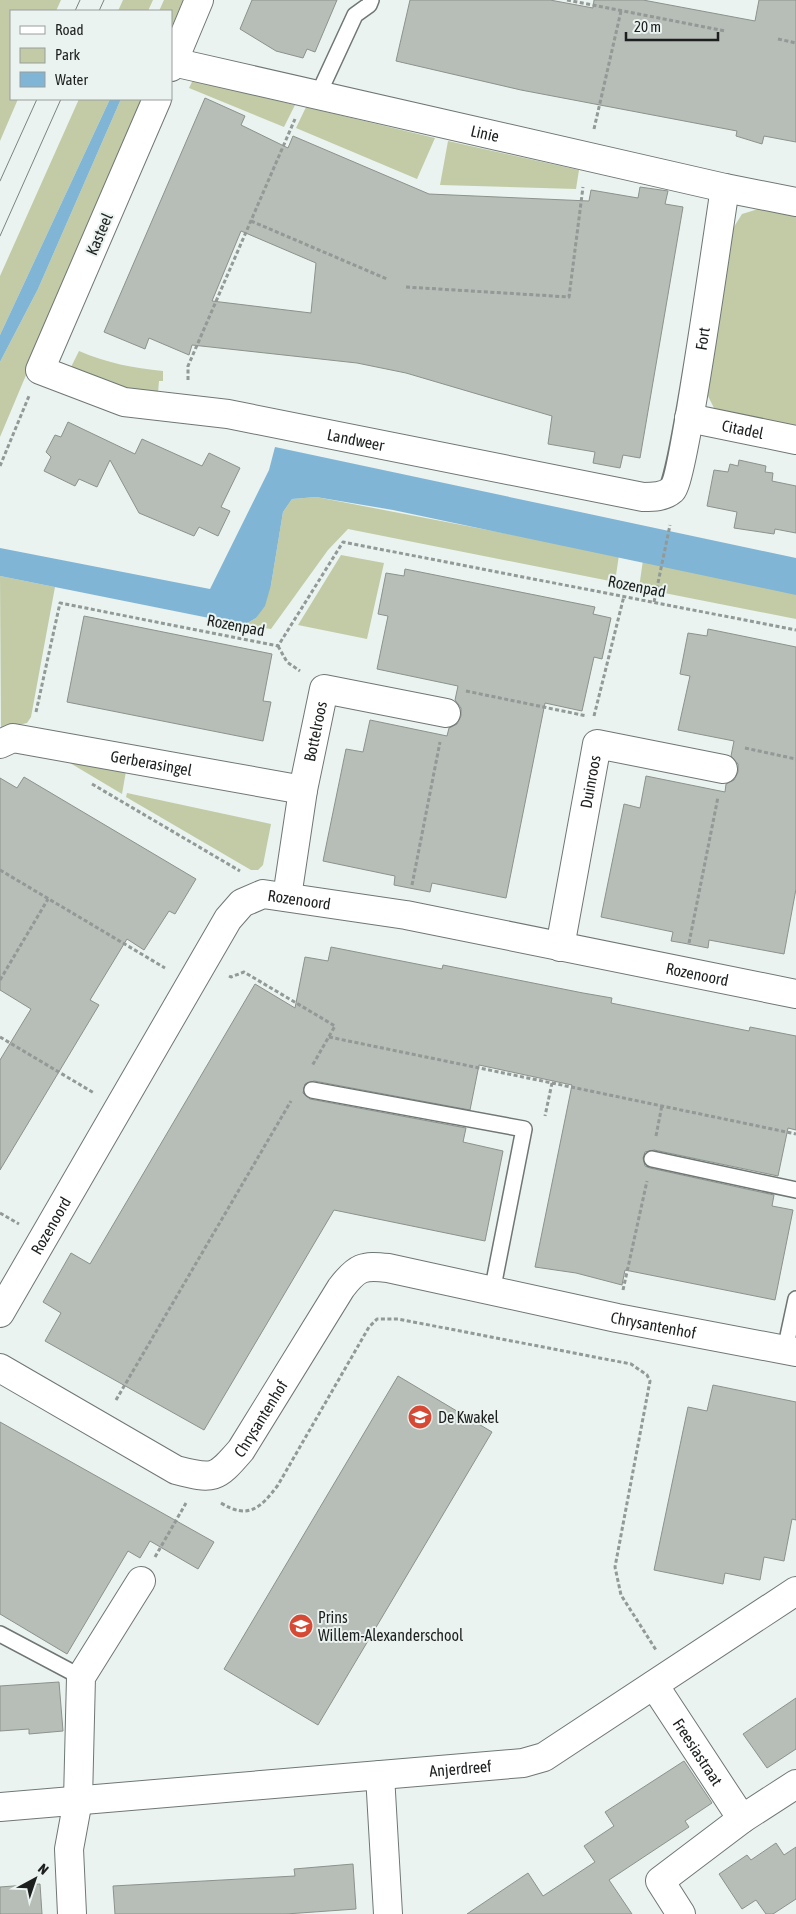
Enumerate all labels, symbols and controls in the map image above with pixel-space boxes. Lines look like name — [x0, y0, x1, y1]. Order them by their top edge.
legend — [10, 10, 172, 100]
scale bar — [626, 10, 718, 42]
text: 20 m — [634, 18, 661, 35]
text: Road — [55, 21, 84, 38]
text: Park — [55, 46, 80, 63]
text: Water — [55, 71, 88, 88]
street label: Linie — [469, 121, 501, 145]
street label: Kasteel — [82, 210, 116, 258]
street label: Fort — [692, 326, 713, 351]
street label: Citadel — [720, 416, 766, 442]
street label: Landweer — [326, 425, 386, 454]
street label: Rozenpad — [606, 572, 667, 601]
street label: Rozenpad — [205, 611, 266, 640]
street label: Bottelroos — [300, 699, 330, 763]
street label: Gerberasingel — [109, 747, 194, 779]
street label: Duinroos — [576, 753, 604, 810]
street label: Rozenoord — [267, 886, 332, 913]
street label: Rozenoord — [664, 959, 730, 989]
street label: Rozenoord — [27, 1194, 74, 1258]
street label: Chrysantenhof — [609, 1308, 698, 1342]
street label: Chrysantenhof — [230, 1376, 291, 1461]
school or university icon: De Kwakel — [407, 1404, 433, 1430]
place label: De Kwakel — [438, 1408, 500, 1426]
place label: Prins Willem-Alexanderschool — [318, 1608, 464, 1644]
school or university icon: Prins Willem-Alexanderschool — [288, 1613, 314, 1639]
street label: Freesiastraat — [669, 1715, 727, 1789]
street label: Anjerdreef — [428, 1757, 493, 1780]
north arrow — [10, 1854, 60, 1904]
text: N — [35, 1860, 52, 1878]

